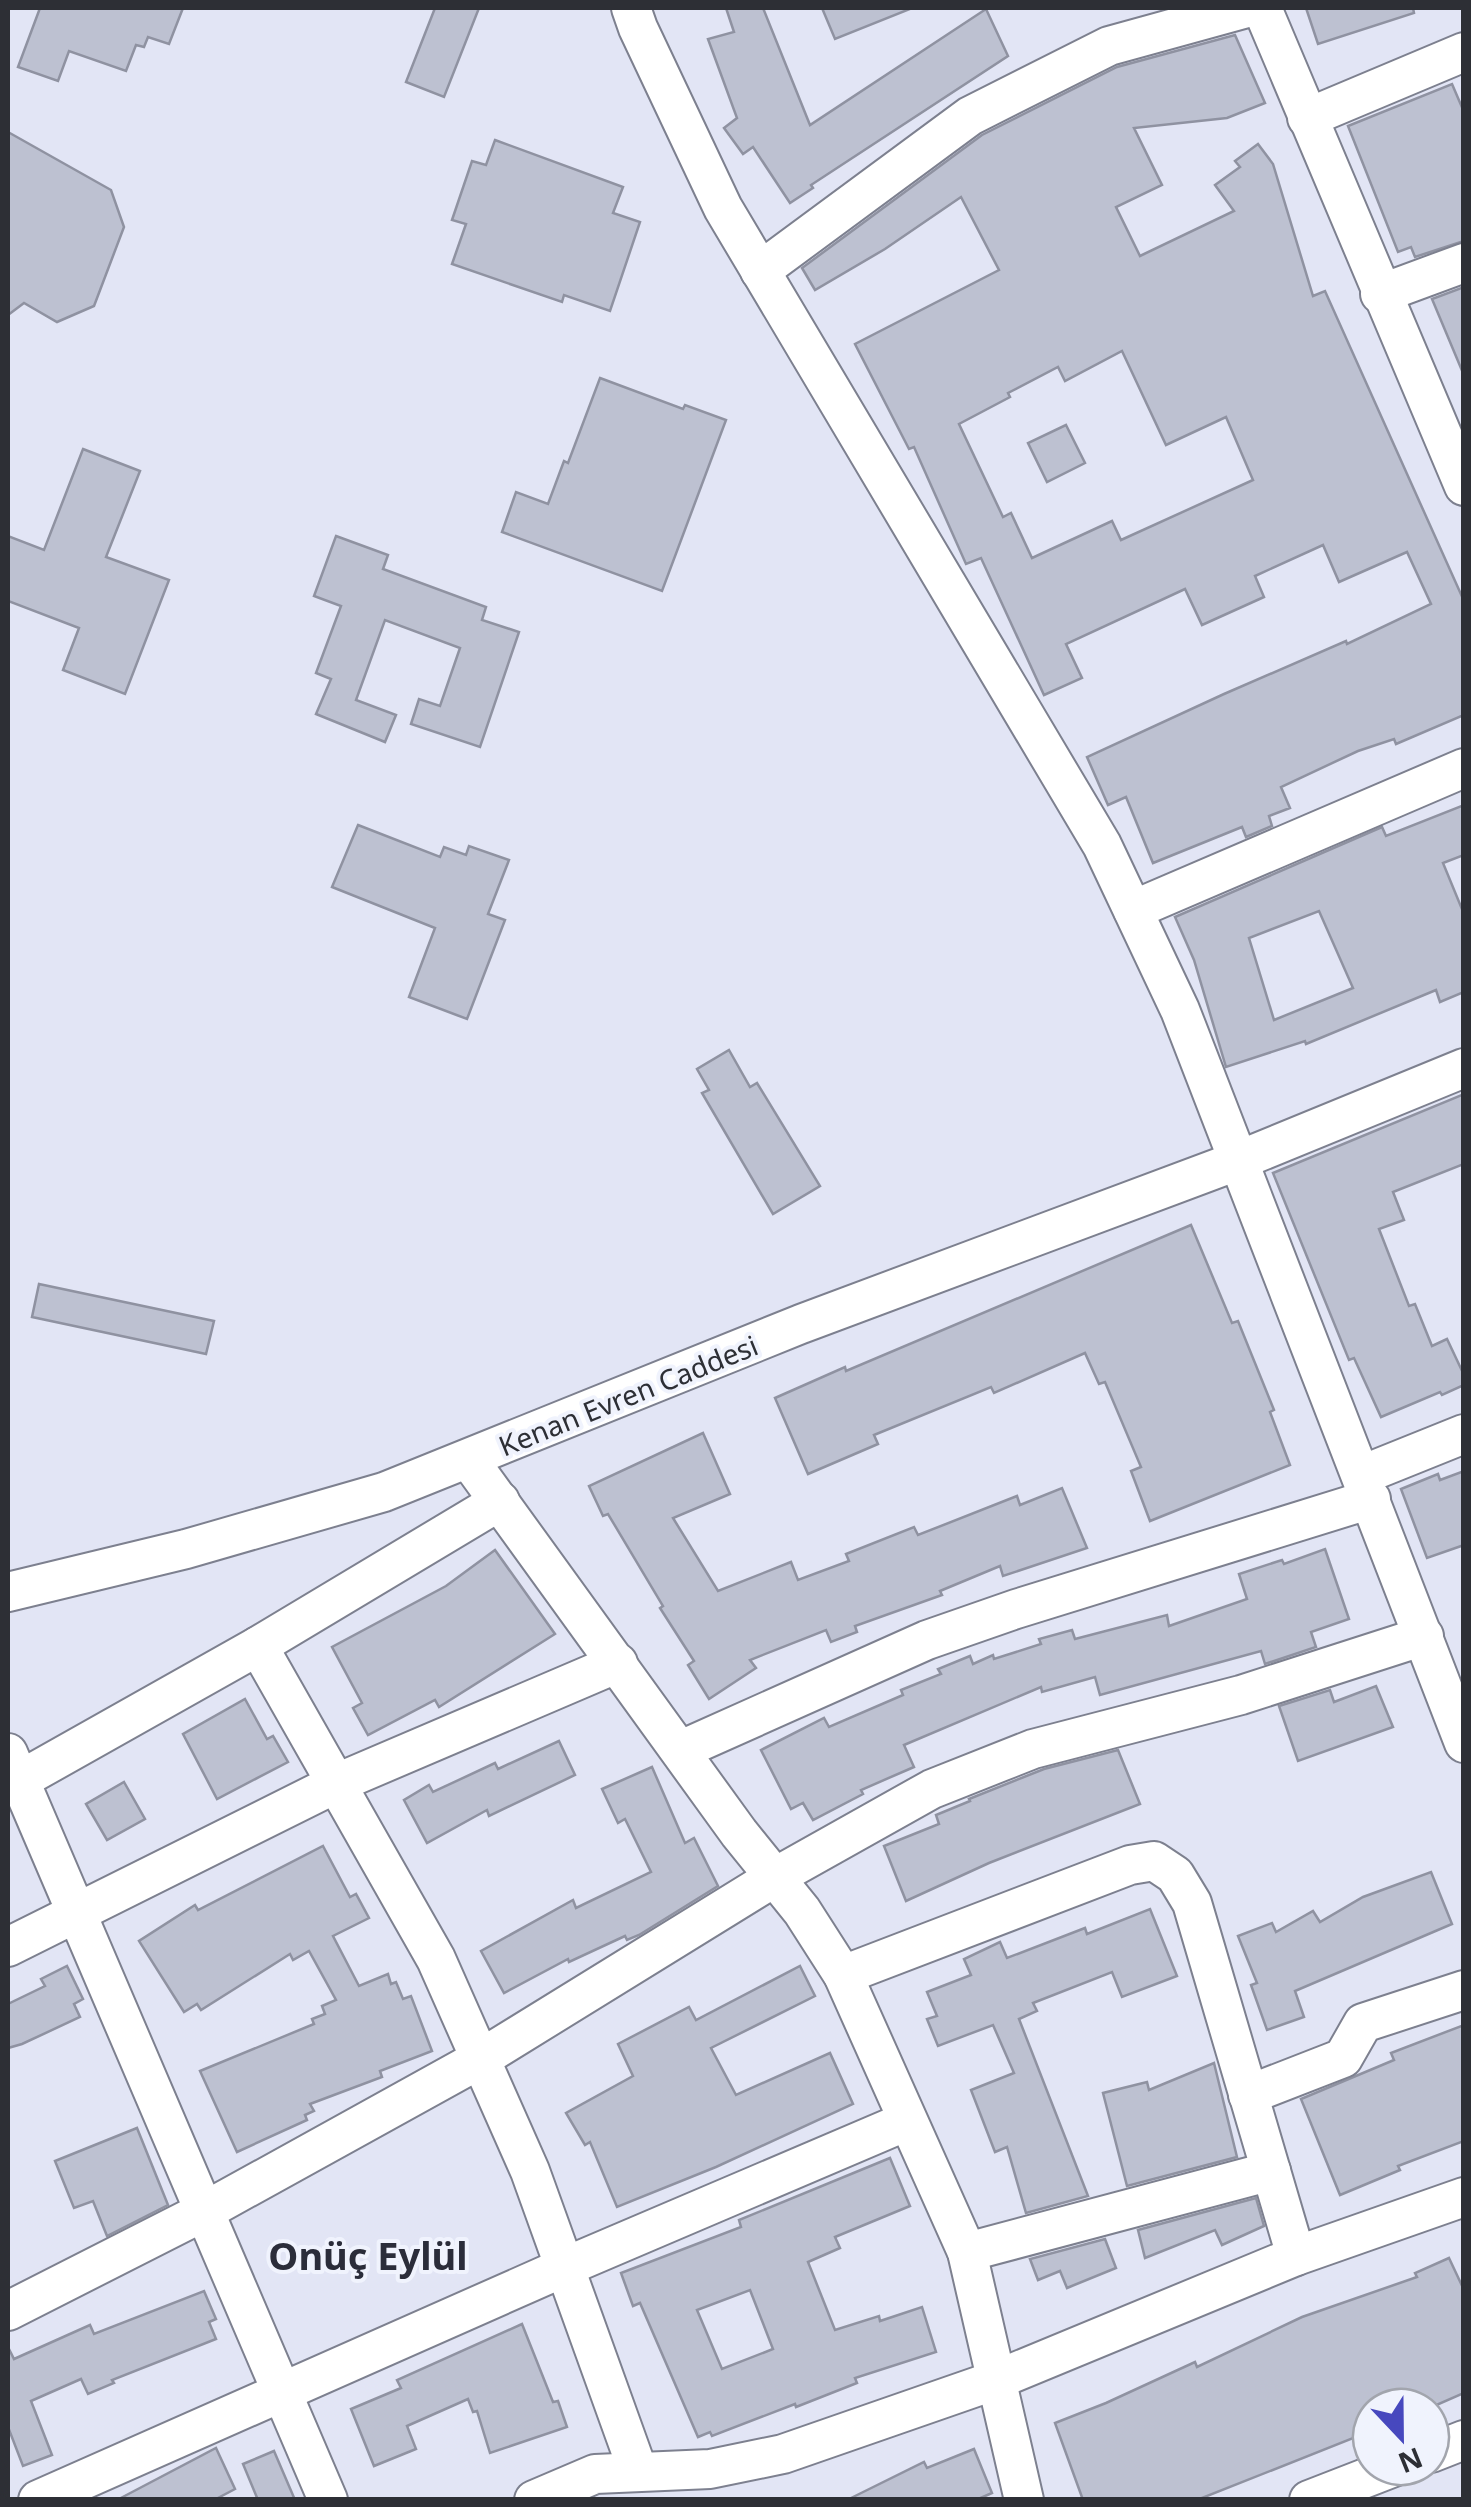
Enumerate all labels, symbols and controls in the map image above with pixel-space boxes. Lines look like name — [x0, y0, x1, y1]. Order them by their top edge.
street label: Kenan Evren Caddesi — [493, 1326, 763, 1464]
district label: Onüç Eylül — [268, 2229, 468, 2281]
north arrow — [1351, 2387, 1451, 2487]
text: N — [1393, 2439, 1428, 2483]

